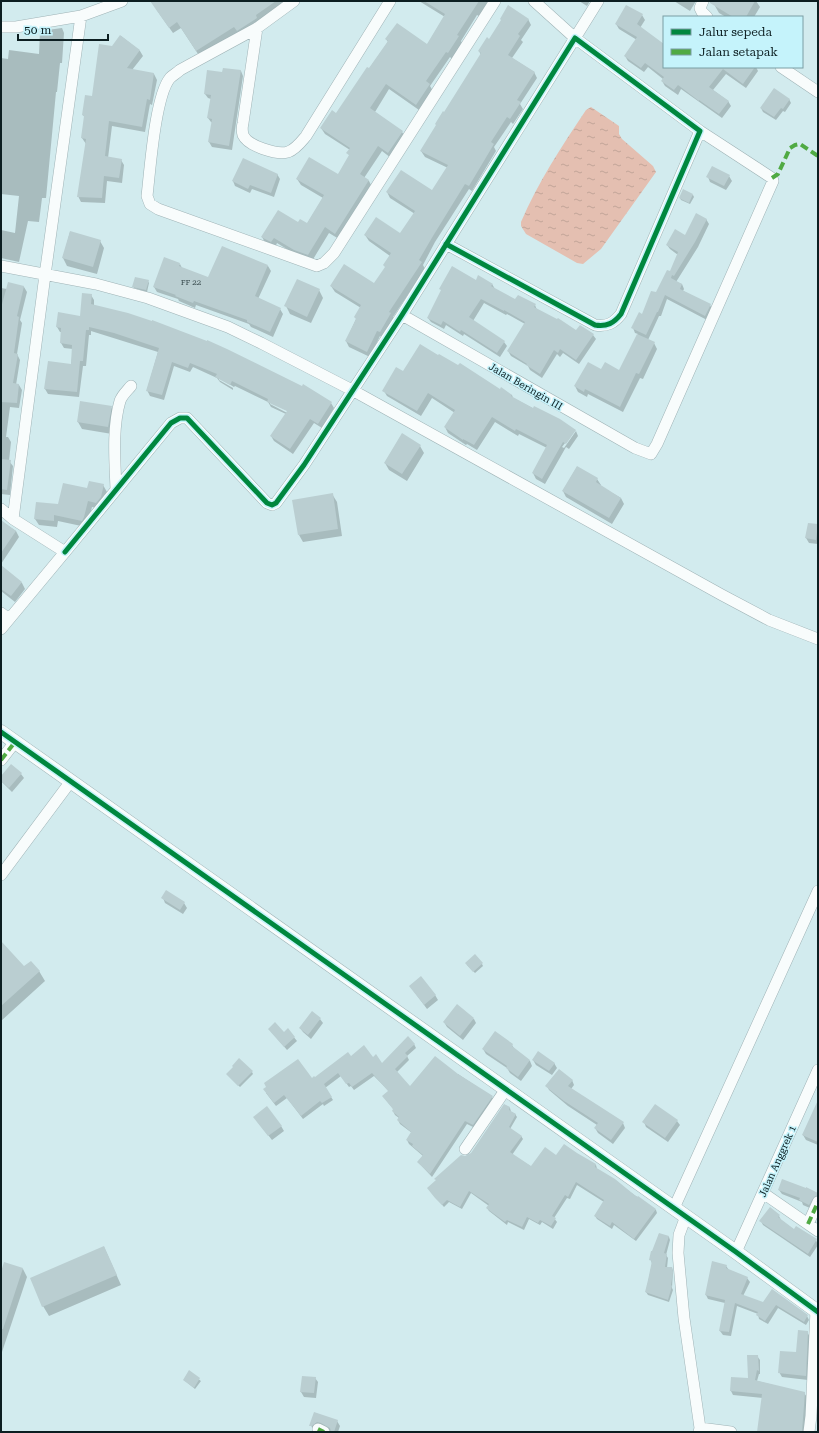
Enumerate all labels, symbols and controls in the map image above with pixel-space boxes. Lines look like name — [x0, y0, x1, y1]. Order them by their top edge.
scale bar — [18, 16, 108, 42]
legend — [663, 16, 803, 68]
text: 50 m — [24, 23, 51, 37]
text: Jalur sepeda — [699, 25, 773, 39]
text: Jalan setapak — [699, 45, 778, 59]
house number: FF 22 — [181, 278, 202, 287]
street label: Jalan Beringin III — [487, 361, 565, 412]
street label: Jalan Anggrek 1 — [757, 1123, 798, 1199]

